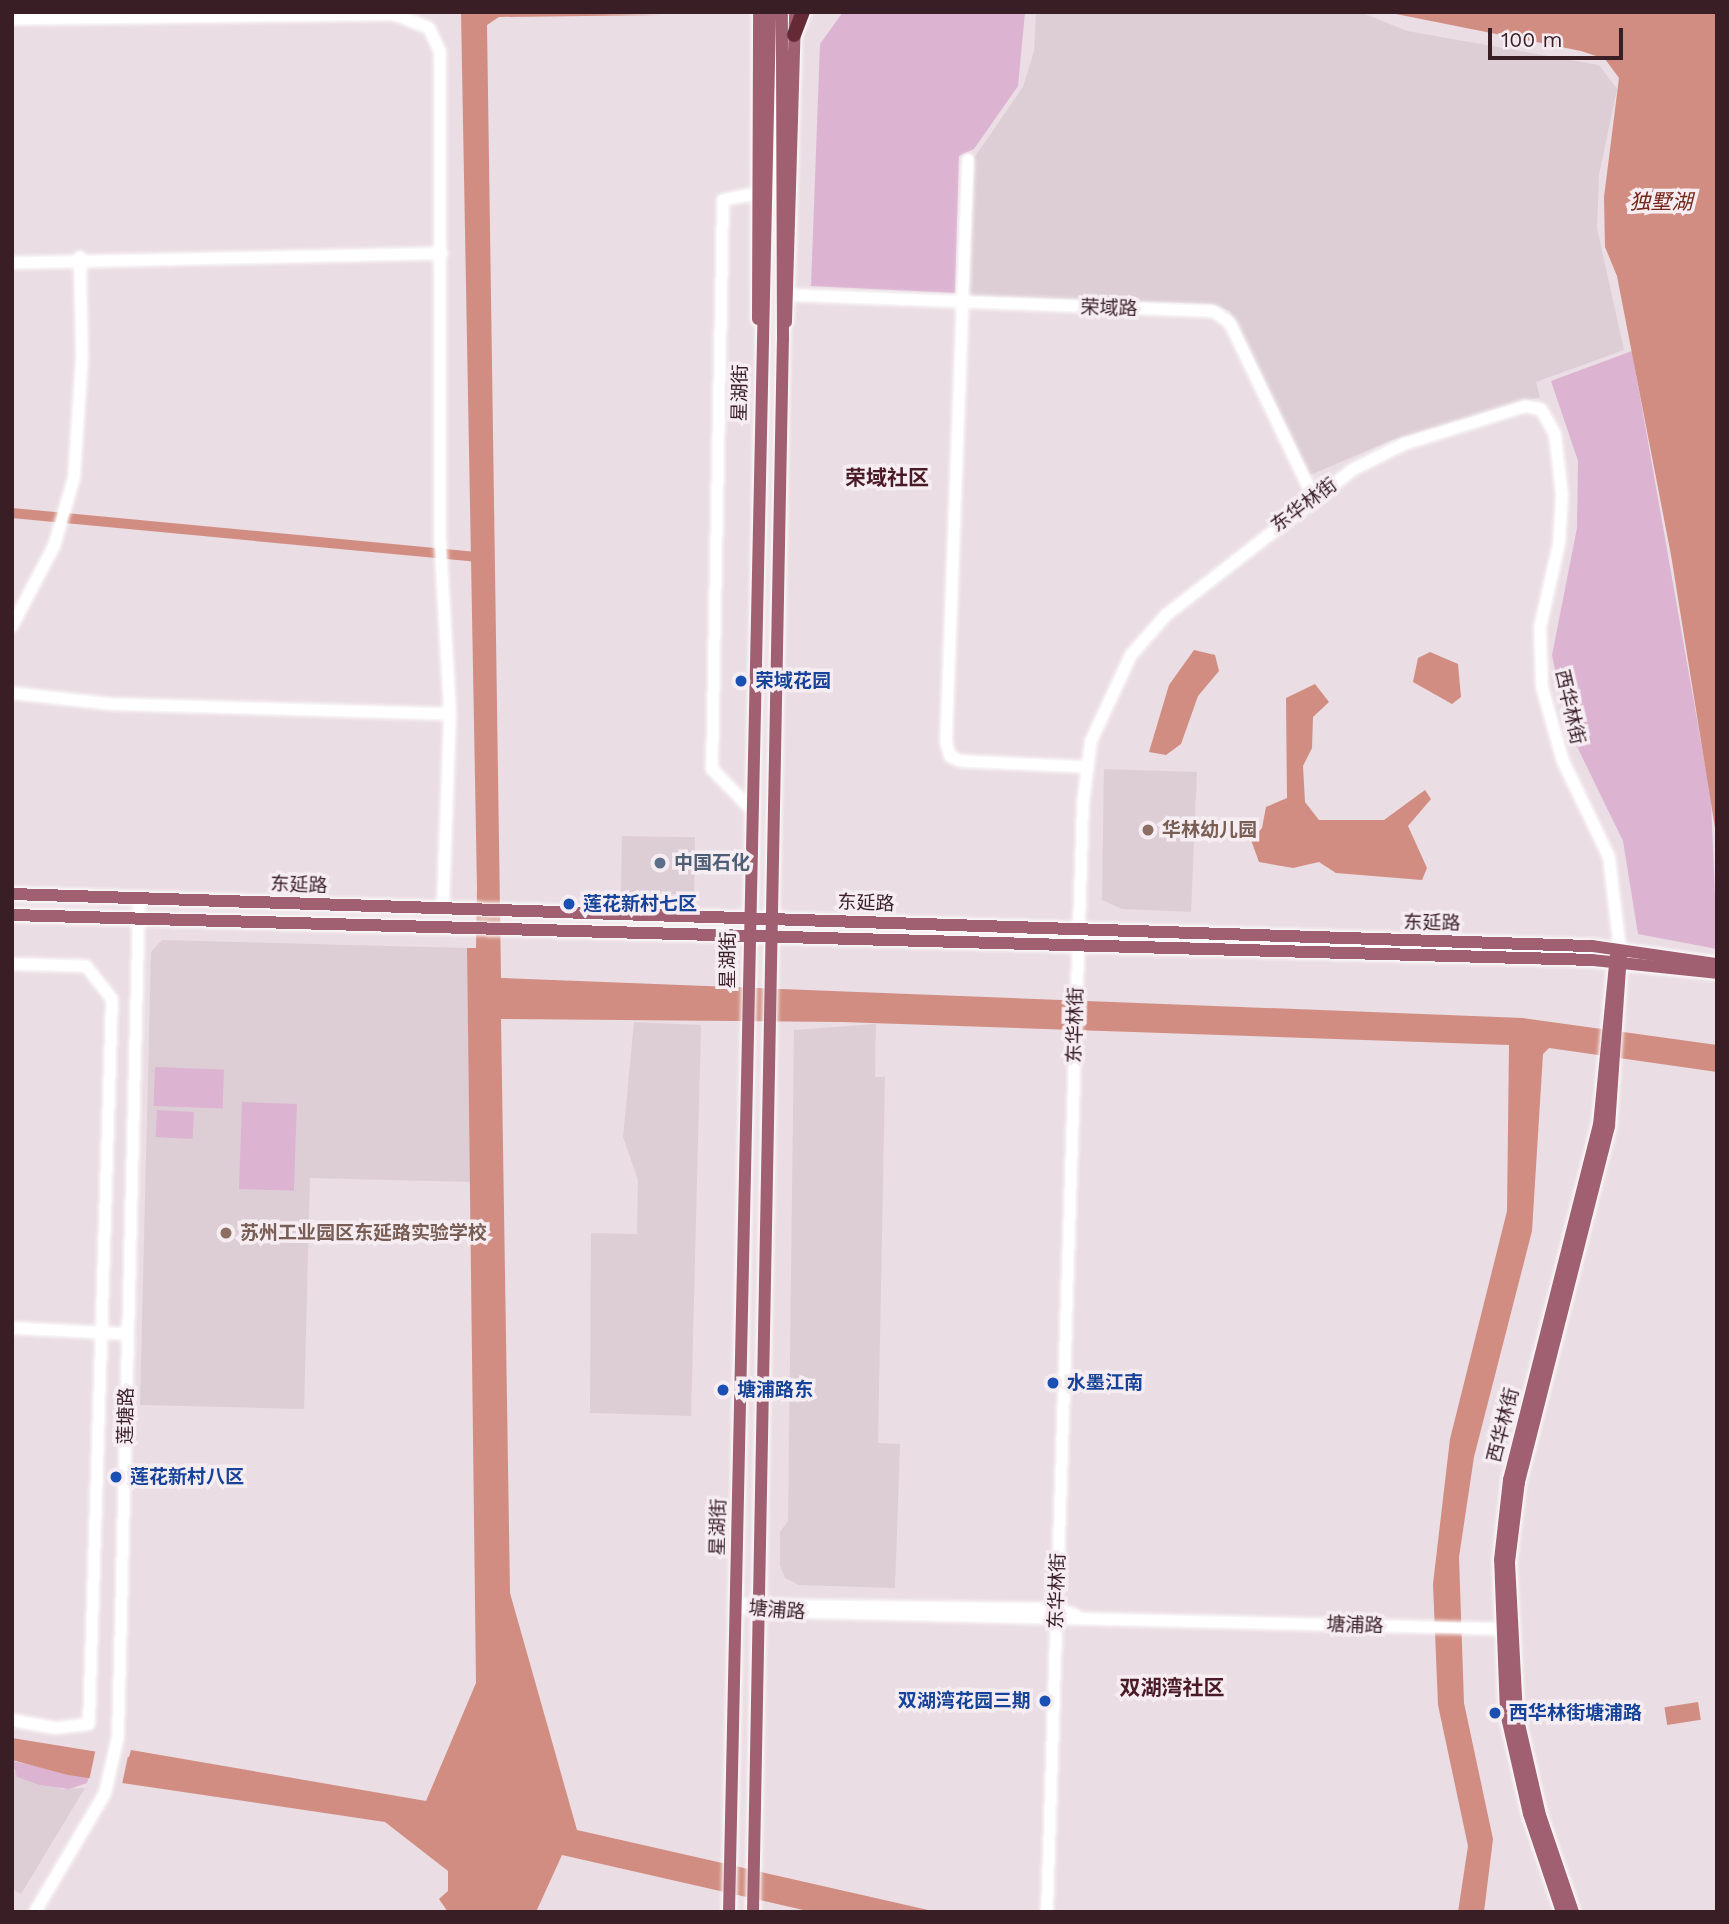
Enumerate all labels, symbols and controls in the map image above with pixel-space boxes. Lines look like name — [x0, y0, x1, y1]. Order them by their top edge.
scale bar — [1491, 14, 1626, 58]
text: 100 m — [1501, 27, 1563, 52]
water label: 独墅湖 — [1630, 189, 1692, 215]
street label: 荣域路 — [1080, 296, 1138, 320]
street label: 星湖街 — [728, 364, 752, 422]
district label: 荣域社区 — [845, 465, 929, 491]
street label: 东华林街 — [1267, 473, 1341, 537]
street label: 西华林街 — [1550, 667, 1590, 747]
place label: 荣域花园 — [755, 670, 831, 692]
marker: 荣域花园 — [733, 673, 749, 689]
place label: 华林幼儿园 — [1162, 819, 1257, 841]
marker: 华林幼儿园 — [1140, 822, 1156, 838]
place label: 中国石化 — [674, 852, 750, 874]
marker: 中国石化 — [652, 855, 668, 871]
street label: 东延路 — [270, 873, 328, 897]
street label: 东延路 — [837, 891, 895, 915]
place label: 莲花新村七区 — [583, 893, 697, 915]
marker: 莲花新村七区 — [561, 896, 577, 912]
street label: 东延路 — [1403, 911, 1461, 935]
street label: 星湖街 — [717, 932, 739, 988]
street label: 东华林街 — [1063, 987, 1087, 1063]
place label: 苏州工业园区东延路实验学校 — [240, 1222, 487, 1244]
marker: 苏州工业园区东延路实验学校 — [218, 1225, 234, 1241]
place label: 水墨江南 — [1067, 1372, 1143, 1394]
marker: 水墨江南 — [1045, 1375, 1061, 1391]
place label: 塘浦路东 — [737, 1379, 813, 1401]
marker: 塘浦路东 — [715, 1382, 731, 1398]
street label: 西华林街 — [1483, 1385, 1523, 1465]
street label: 莲塘路 — [114, 1387, 138, 1445]
place label: 莲花新村八区 — [130, 1466, 244, 1488]
marker: 莲花新村八区 — [108, 1469, 124, 1485]
street label: 星湖街 — [706, 1498, 730, 1556]
street label: 东华林街 — [1044, 1553, 1070, 1629]
street label: 塘浦路 — [748, 1596, 806, 1624]
street label: 塘浦路 — [1326, 1613, 1384, 1637]
district label: 双湖湾社区 — [1120, 1675, 1224, 1701]
place label: 双湖湾花园三期 — [898, 1690, 1031, 1712]
marker: 双湖湾花园三期 — [1037, 1693, 1053, 1709]
place label: 西华林街塘浦路 — [1509, 1702, 1642, 1724]
marker: 西华林街塘浦路 — [1487, 1705, 1503, 1721]

